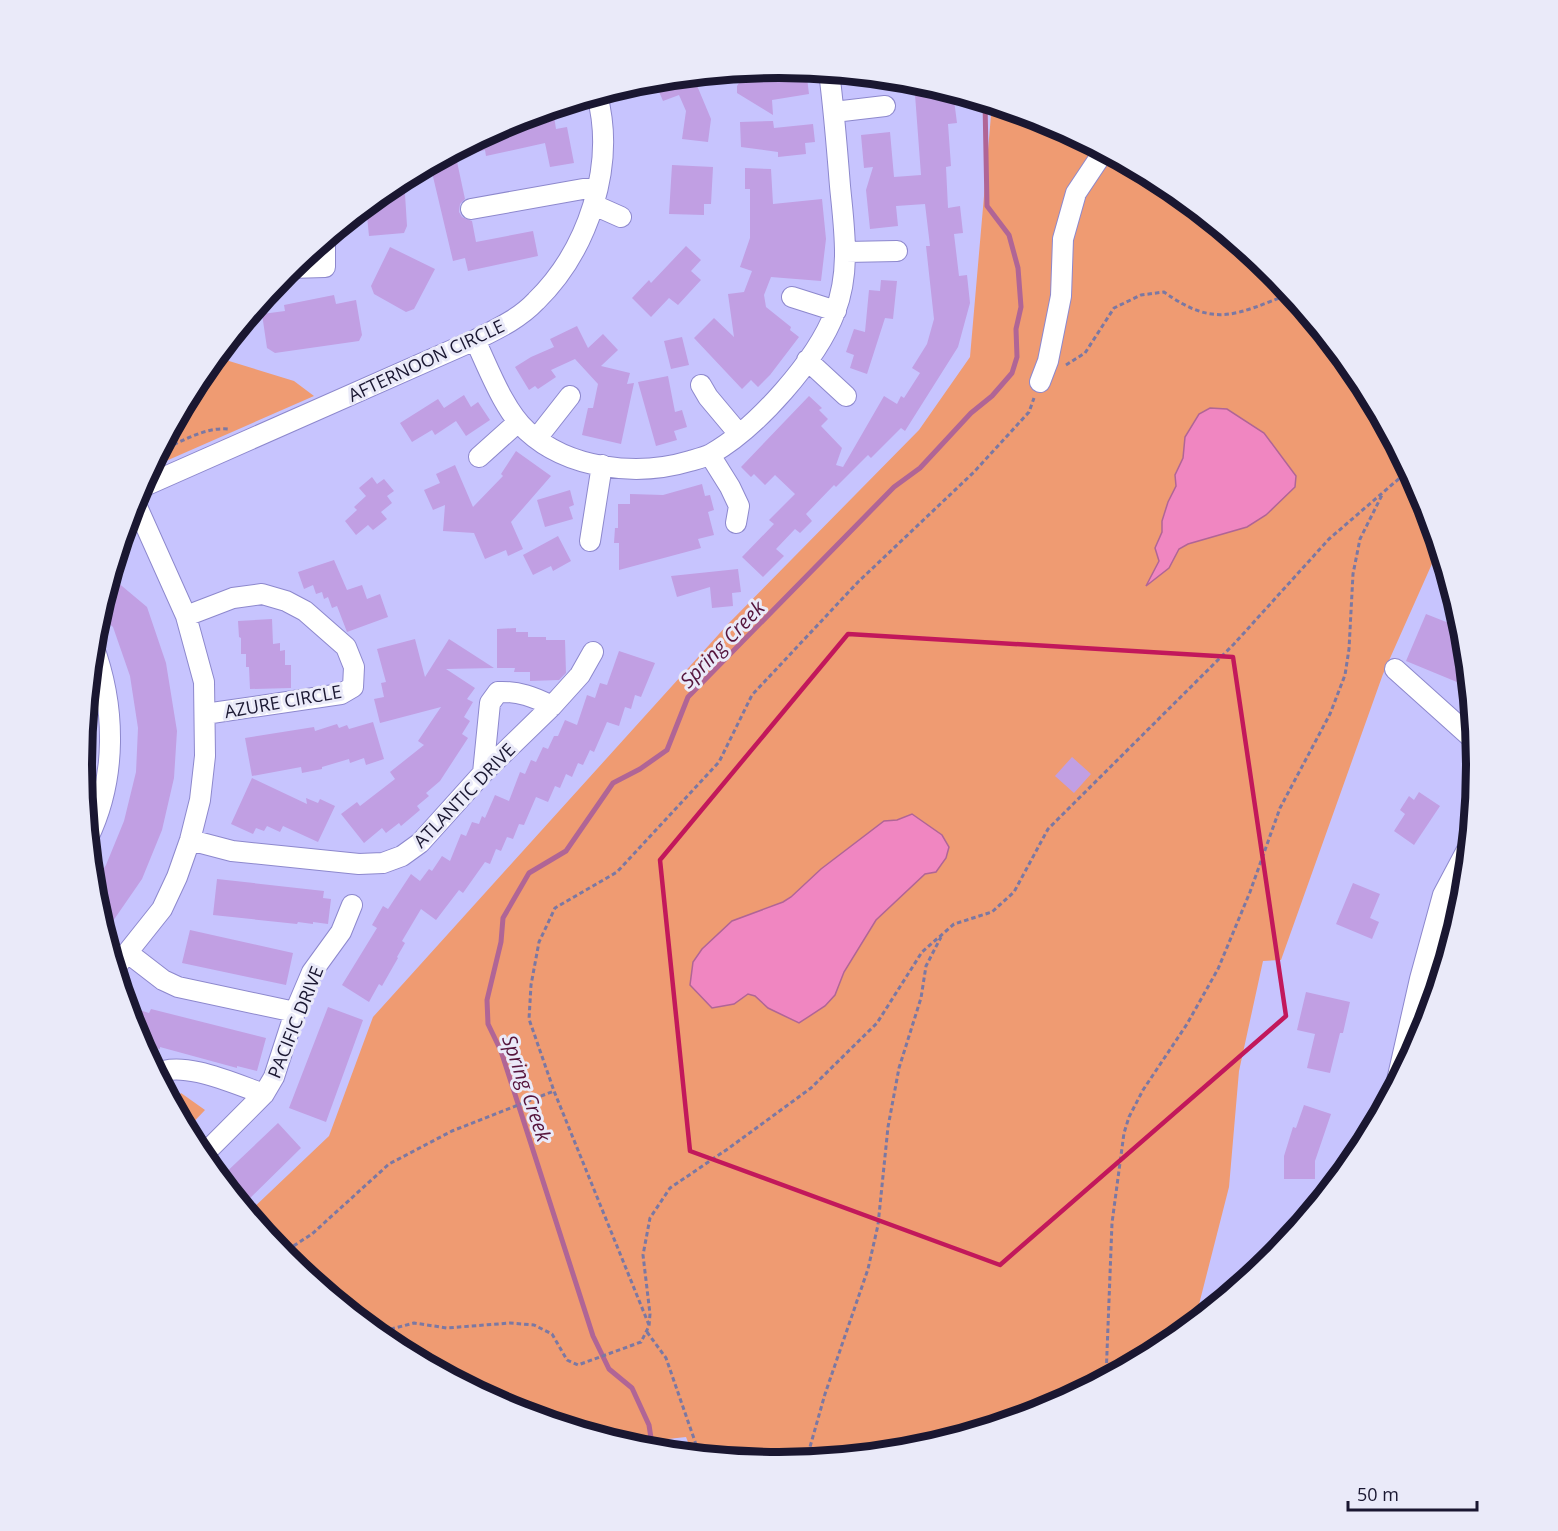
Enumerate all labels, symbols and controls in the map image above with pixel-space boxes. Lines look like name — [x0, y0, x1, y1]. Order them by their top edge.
street label: AFTERNOON CIRCLE — [344, 313, 508, 407]
water label: Spring Creek — [674, 594, 771, 693]
street label: AZURE CIRCLE — [222, 679, 344, 723]
street label: ATLANTIC DRIVE — [408, 738, 520, 852]
street label: PACIFIC DRIVE — [262, 962, 328, 1082]
water label: Spring Creek — [496, 1031, 558, 1146]
scale bar — [1348, 1474, 1477, 1512]
text: 50 m — [1357, 1482, 1399, 1506]

